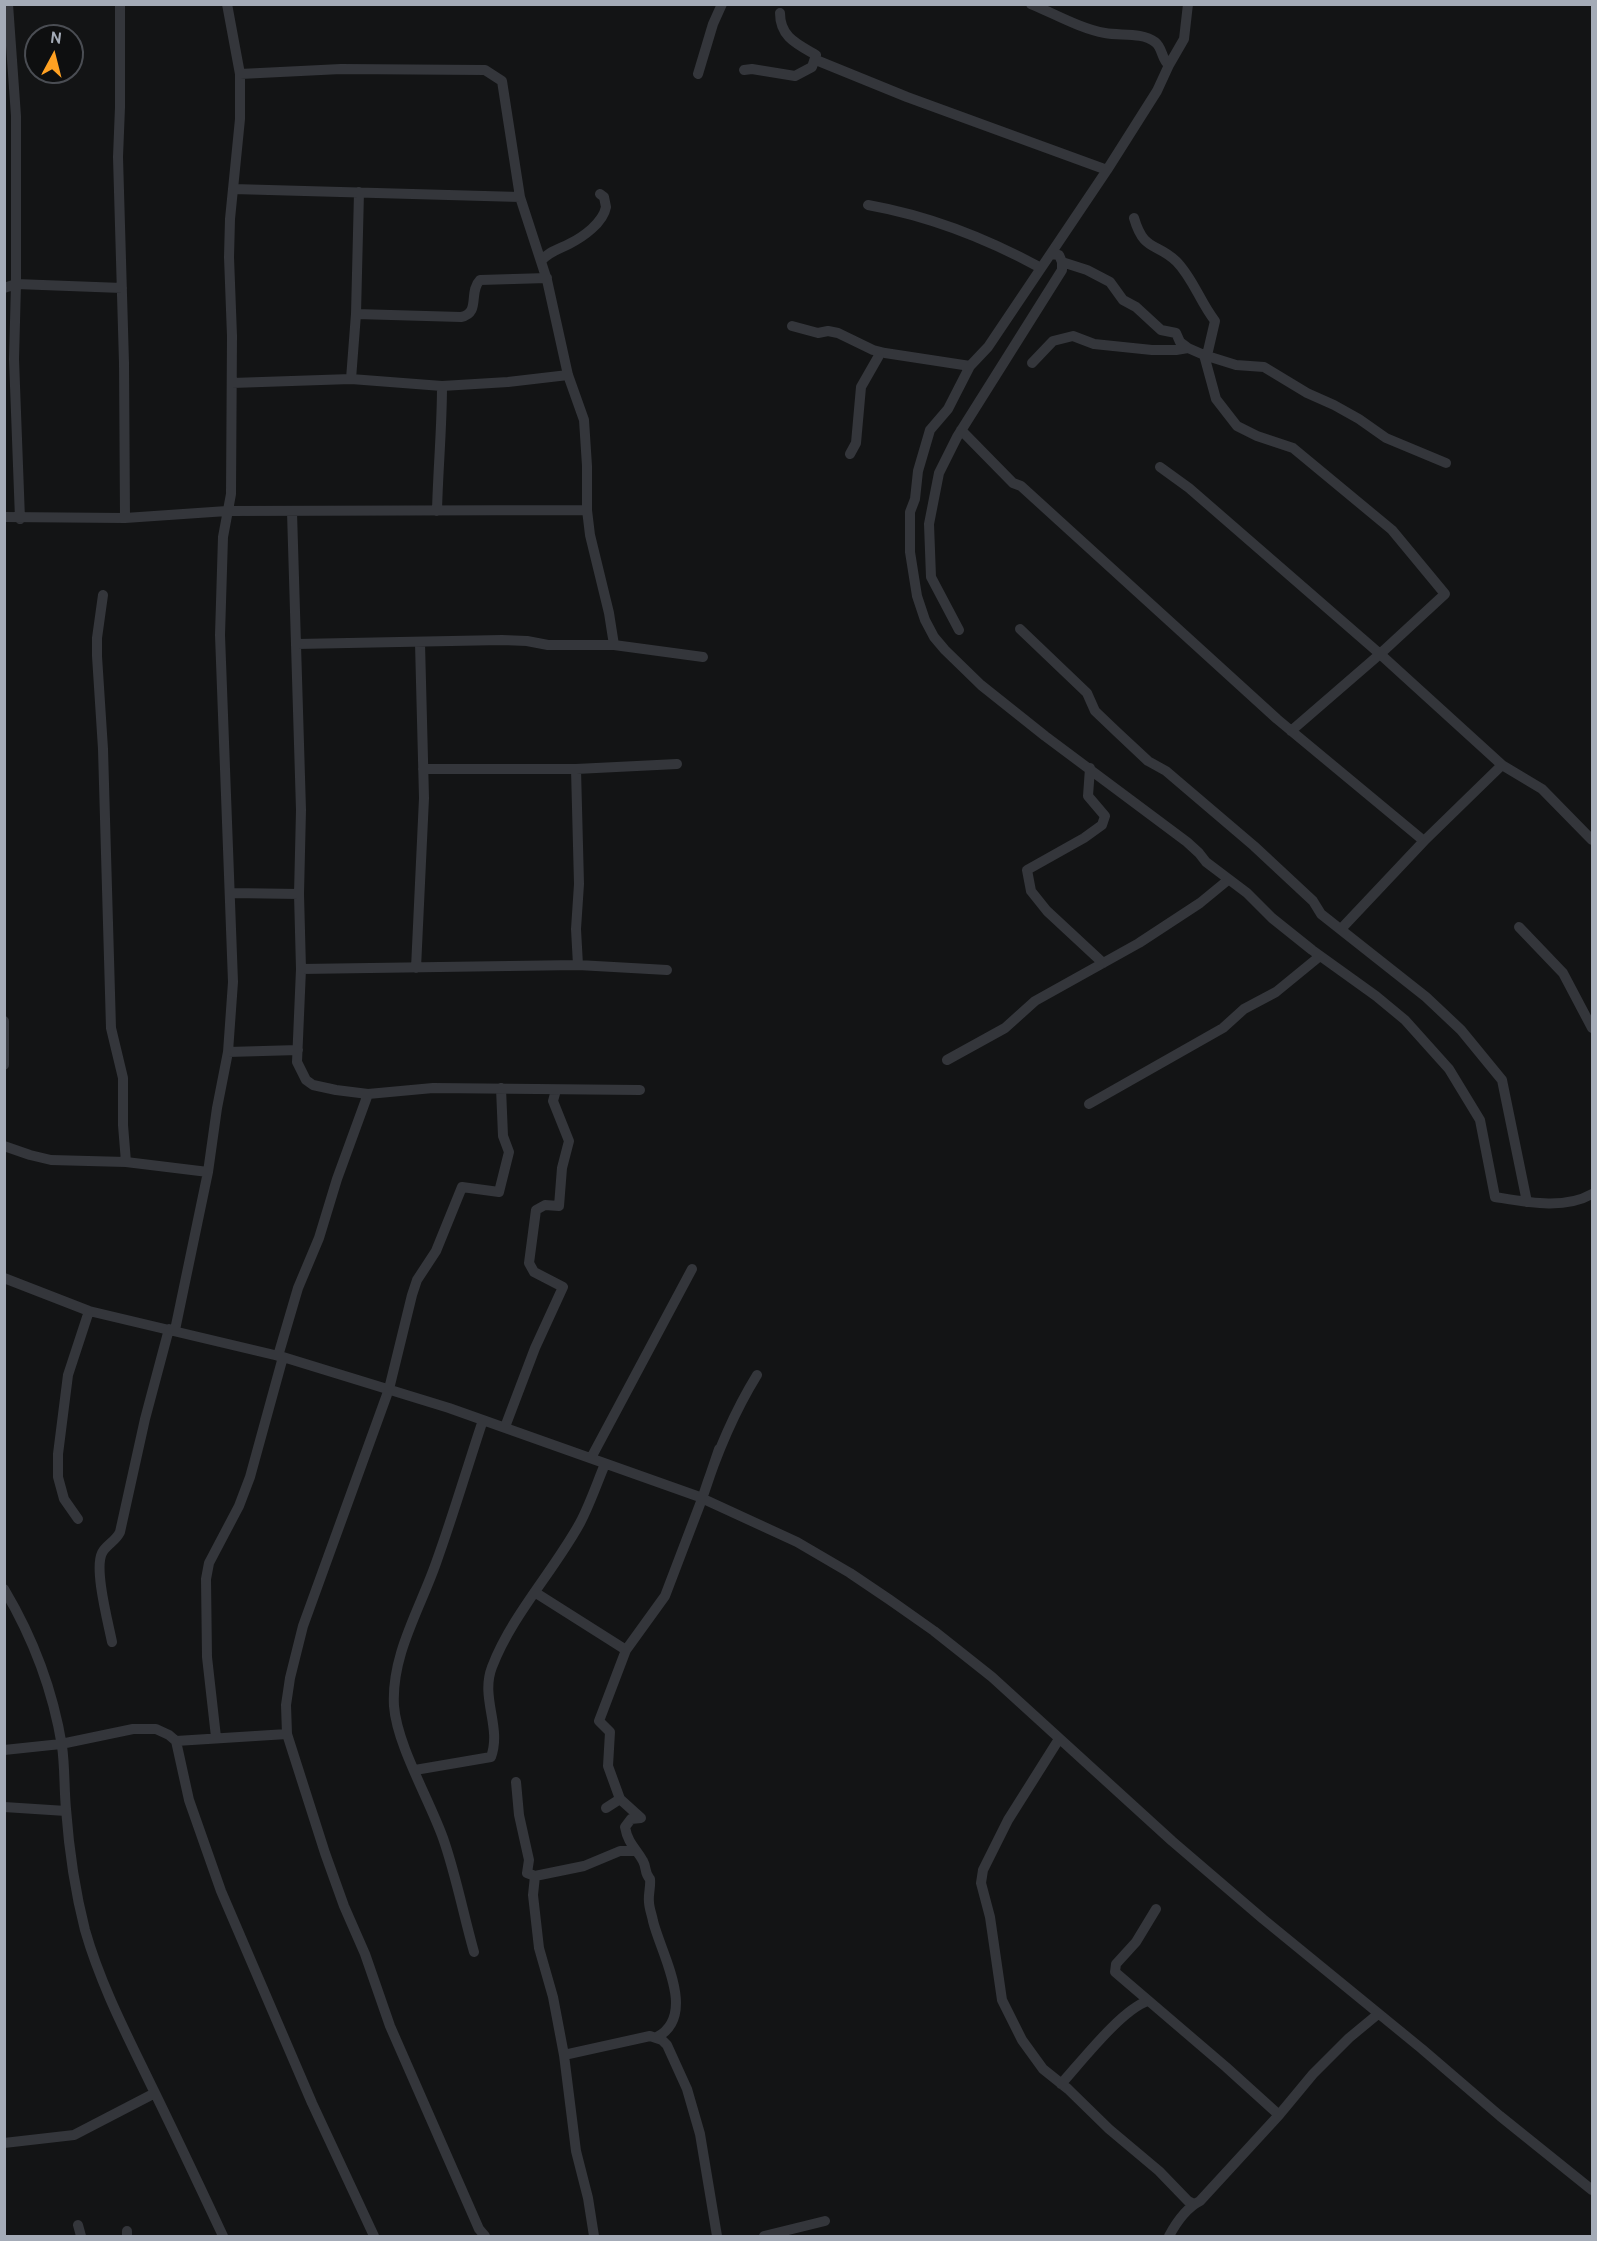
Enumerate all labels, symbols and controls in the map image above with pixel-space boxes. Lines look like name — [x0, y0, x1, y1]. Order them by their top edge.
north arrow — [24, 24, 84, 84]
text: N — [49, 28, 63, 48]

